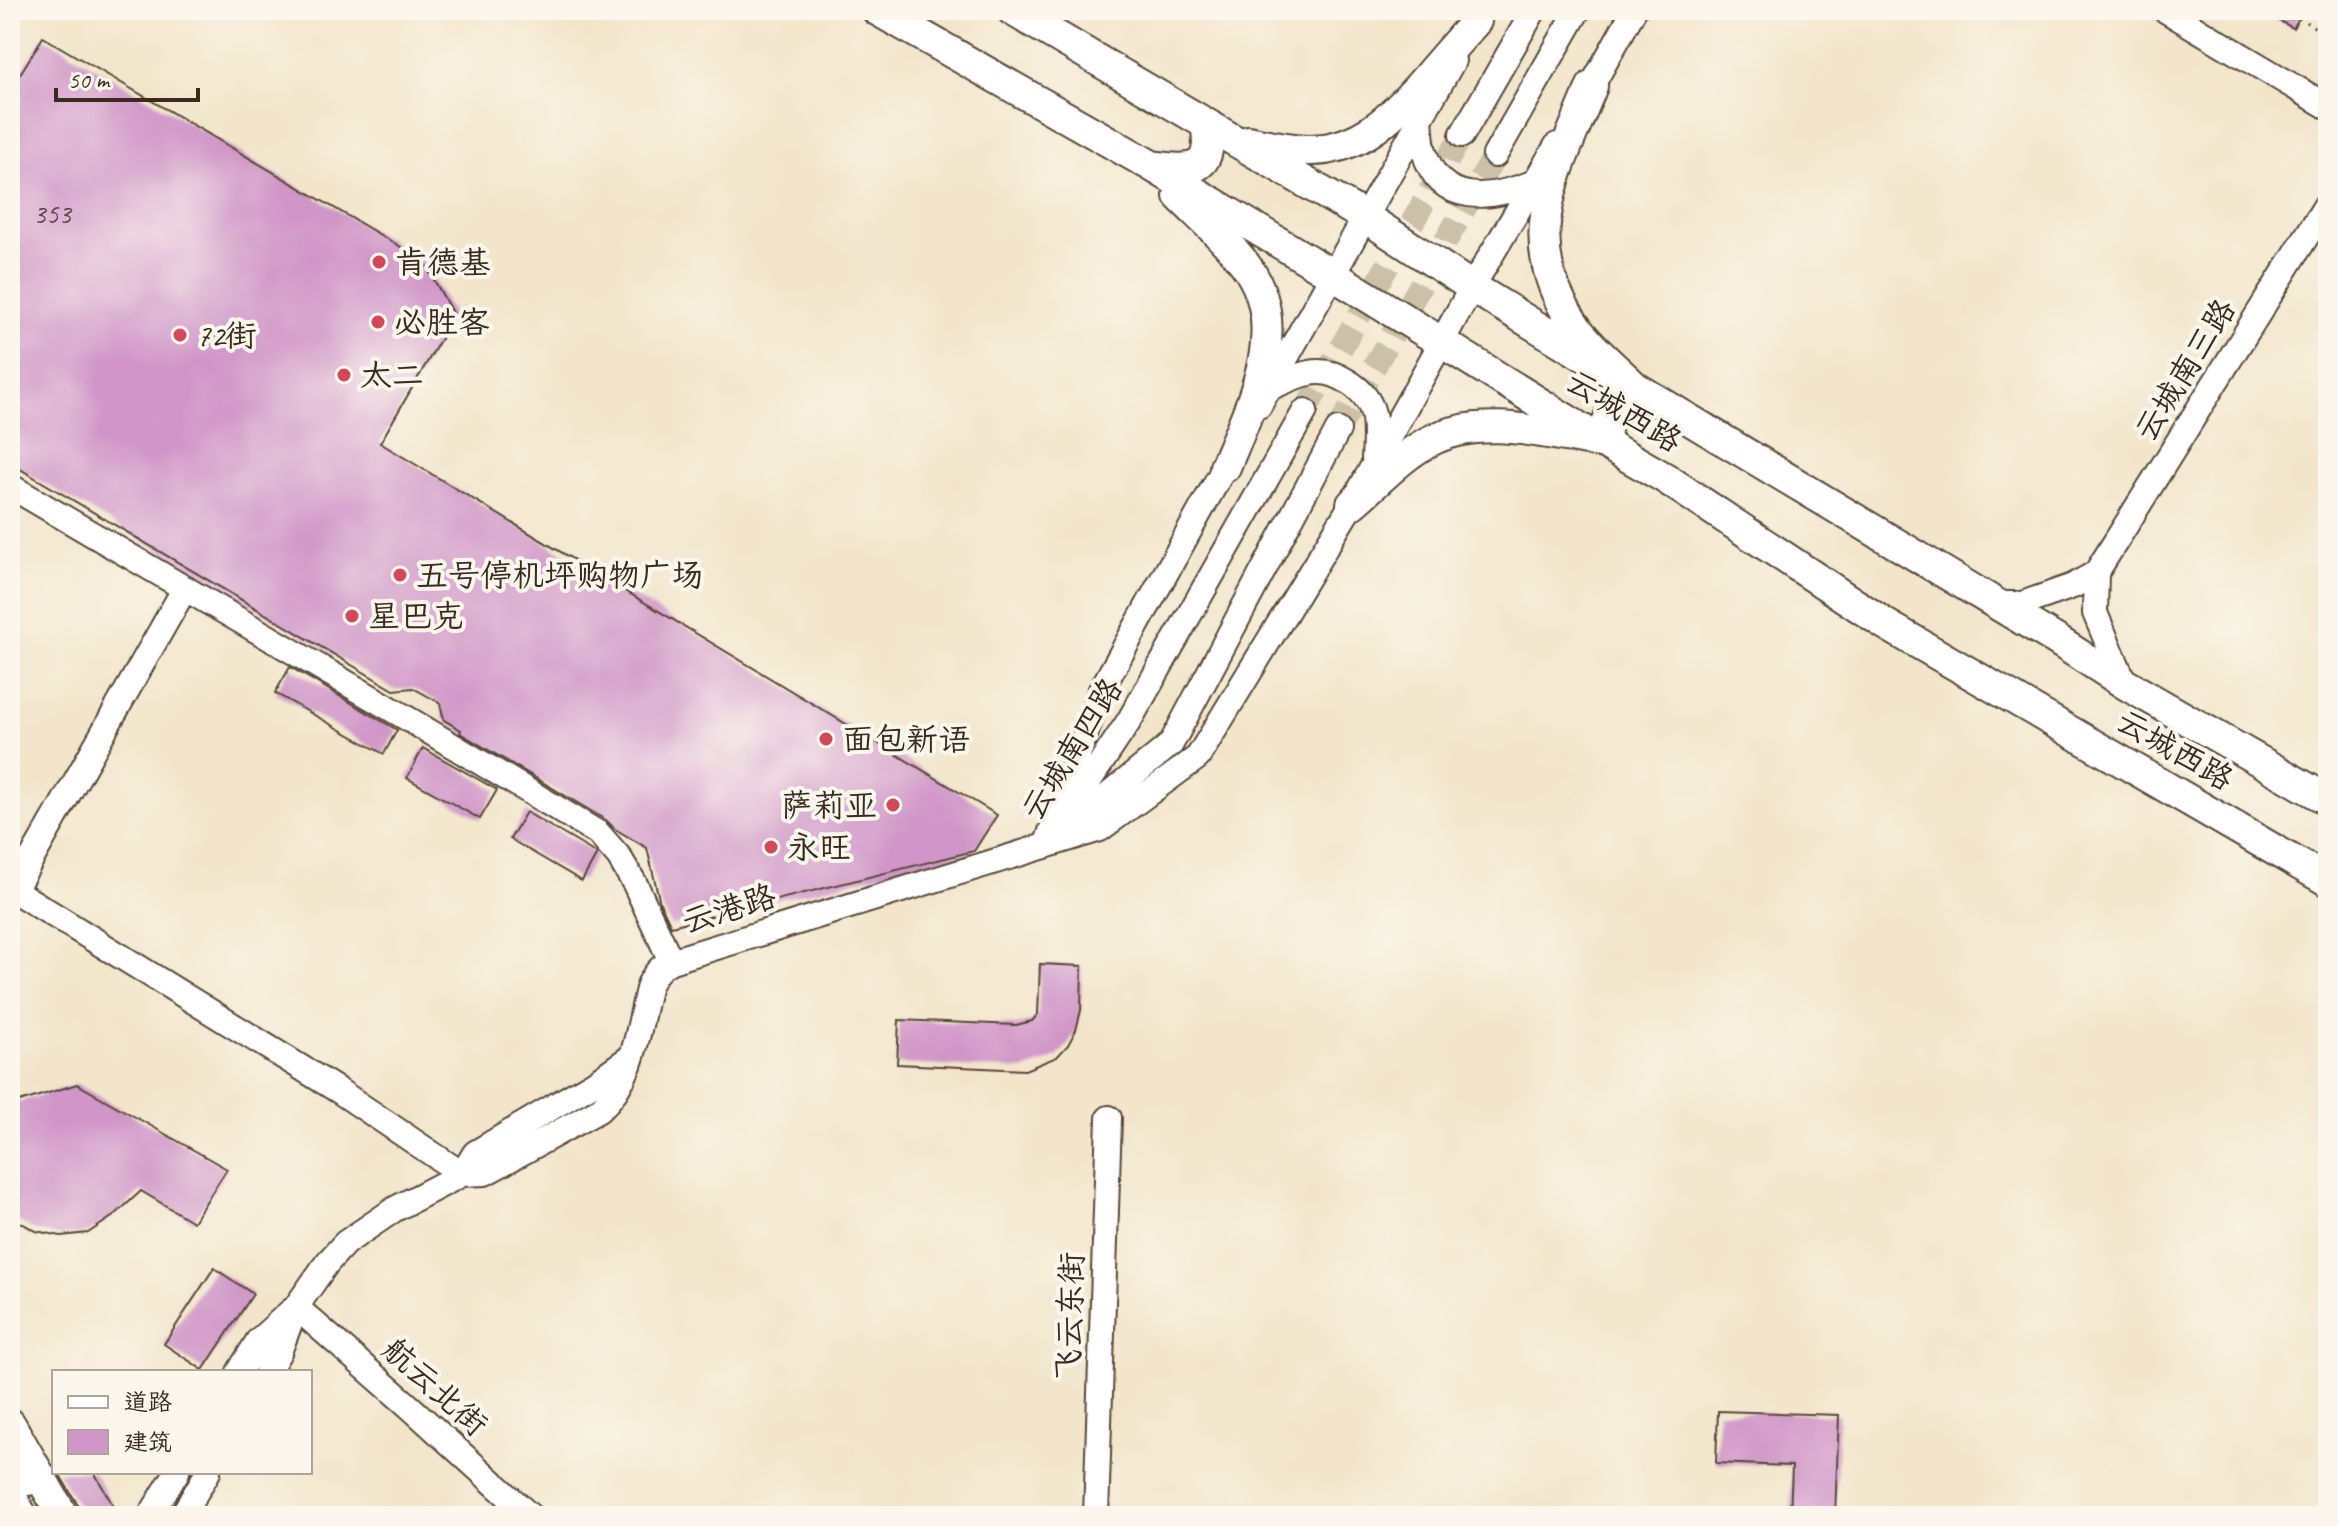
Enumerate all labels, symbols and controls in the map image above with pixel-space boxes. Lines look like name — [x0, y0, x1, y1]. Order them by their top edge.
scale bar — [56, 52, 198, 102]
text: 50 m — [68, 65, 111, 95]
house number: 353 — [33, 196, 73, 231]
place label: 肯德基 — [395, 242, 491, 283]
marker: 肯德基 — [370, 253, 388, 271]
street label: 云城南三路 — [2125, 291, 2245, 449]
place label: 必胜客 — [394, 302, 490, 343]
marker: 必胜客 — [369, 313, 387, 331]
place label: 72街 — [196, 315, 257, 356]
marker: 72街 — [171, 326, 189, 344]
place label: 太二 — [360, 355, 424, 396]
street label: 云城西路 — [1559, 360, 1689, 462]
marker: 太二 — [335, 366, 353, 384]
place label: 五号停机坪购物广场 — [416, 555, 704, 596]
marker: 五号停机坪购物广场 — [391, 566, 409, 584]
place label: 星巴克 — [368, 596, 464, 637]
marker: 星巴克 — [343, 607, 361, 625]
street label: 云城南四路 — [1012, 670, 1132, 828]
street label: 云城西路 — [2109, 700, 2241, 800]
place label: 面包新语 — [842, 719, 970, 760]
marker: 面包新语 — [817, 730, 835, 748]
place label: 萨莉亚 — [781, 785, 877, 826]
marker: 萨莉亚 — [884, 796, 902, 814]
place label: 永旺 — [787, 827, 851, 868]
marker: 永旺 — [762, 838, 780, 856]
street label: 云港路 — [677, 875, 781, 943]
street label: 飞云东街 — [1047, 1251, 1093, 1381]
street label: 航云北街 — [374, 1329, 496, 1445]
legend — [52, 1370, 312, 1474]
text: 道路 — [124, 1387, 172, 1417]
text: 建筑 — [124, 1427, 172, 1457]

